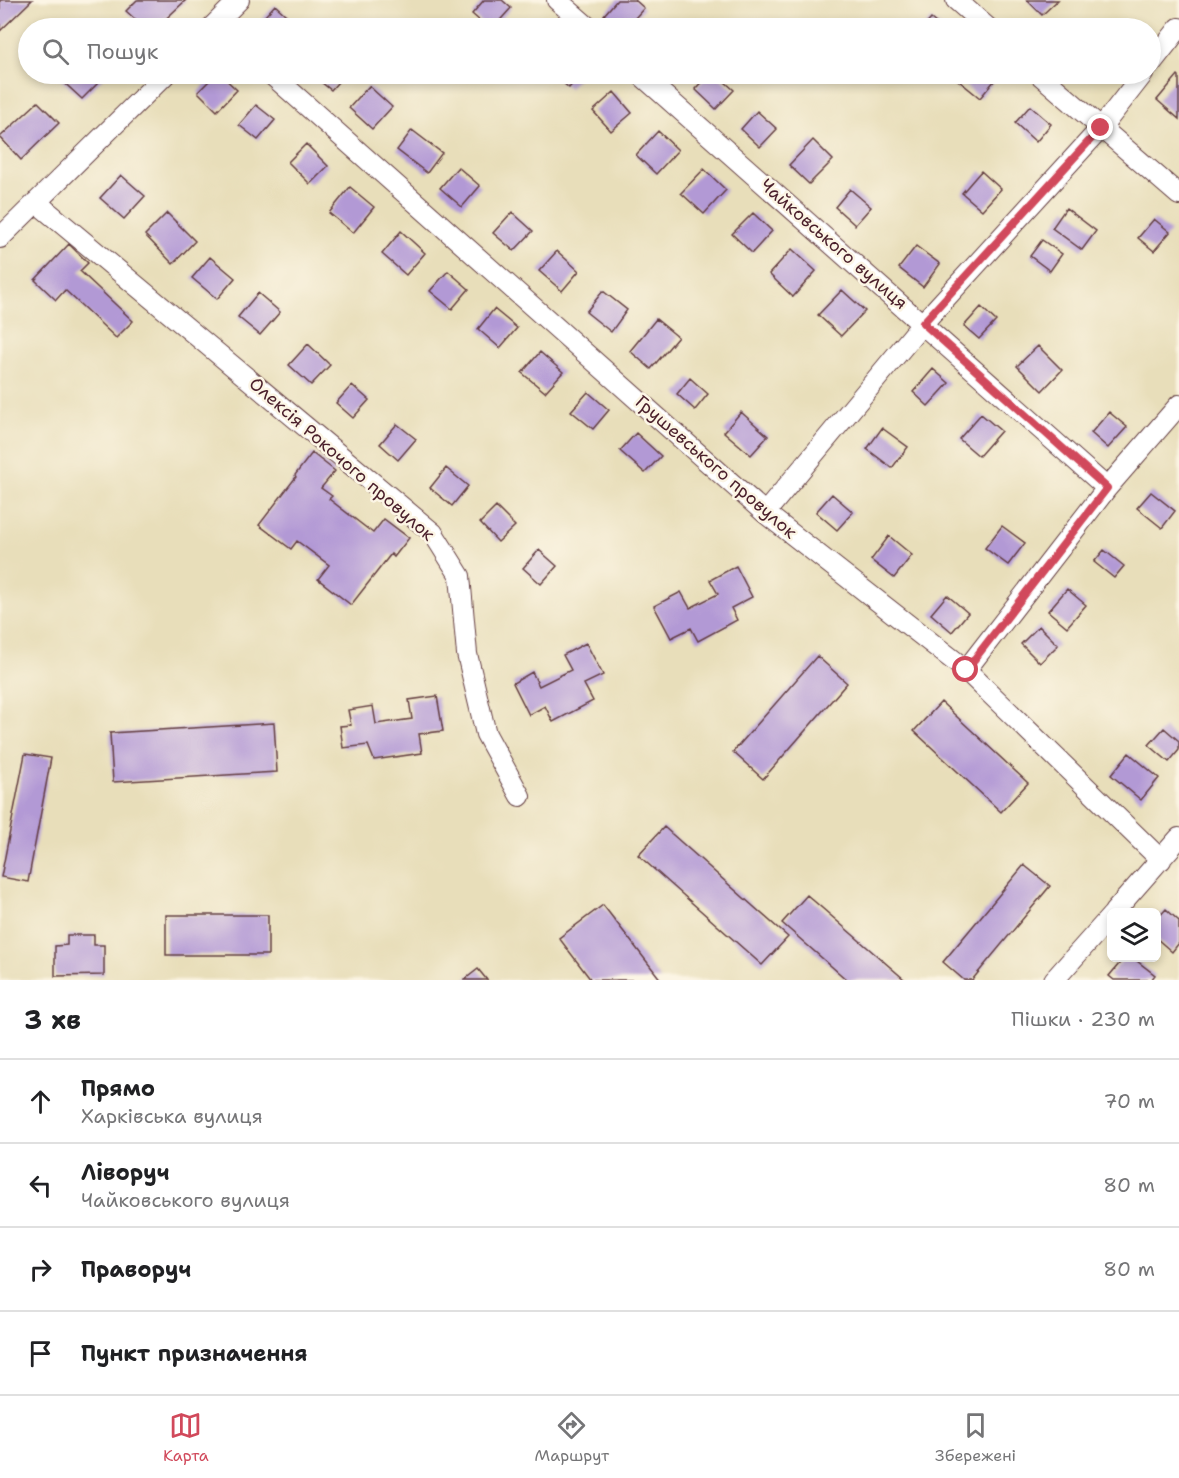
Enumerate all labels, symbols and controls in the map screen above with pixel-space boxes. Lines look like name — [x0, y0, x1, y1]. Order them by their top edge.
search box — [18, 18, 1161, 84]
icon: search — [39, 35, 72, 68]
text: Пошук — [87, 37, 158, 66]
route end — [1087, 114, 1113, 140]
street label: Чайковського вулиця — [755, 173, 913, 315]
street label: Олексія Рокочого провулок — [244, 372, 440, 547]
street label: Грушевського провулок — [630, 390, 802, 544]
route start — [952, 656, 978, 682]
map controls — [1107, 908, 1161, 962]
button: layers — [1107, 908, 1161, 962]
text: 3 хв — [24, 1002, 81, 1037]
text: Пішки · 230 m — [1011, 1006, 1155, 1032]
text: Прямо — [81, 1074, 155, 1103]
icon: ahead — [24, 1085, 57, 1118]
text: 70 m — [1103, 1088, 1155, 1114]
text: Харківська вулиця — [81, 1103, 263, 1129]
text: Ліворуч — [81, 1158, 169, 1187]
icon: left — [24, 1169, 57, 1202]
text: 80 m — [1103, 1172, 1155, 1198]
text: Чайковського вулиця — [81, 1187, 290, 1213]
icon: right — [24, 1253, 57, 1286]
text: Праворуч — [81, 1255, 191, 1284]
text: 80 m — [1103, 1256, 1155, 1282]
icon: arrive — [24, 1337, 57, 1370]
text: Пункт призначення — [81, 1339, 308, 1368]
tab: Карта — [163, 1409, 209, 1466]
tab: Маршрут — [535, 1409, 609, 1466]
tab: Збережені — [935, 1409, 1016, 1466]

